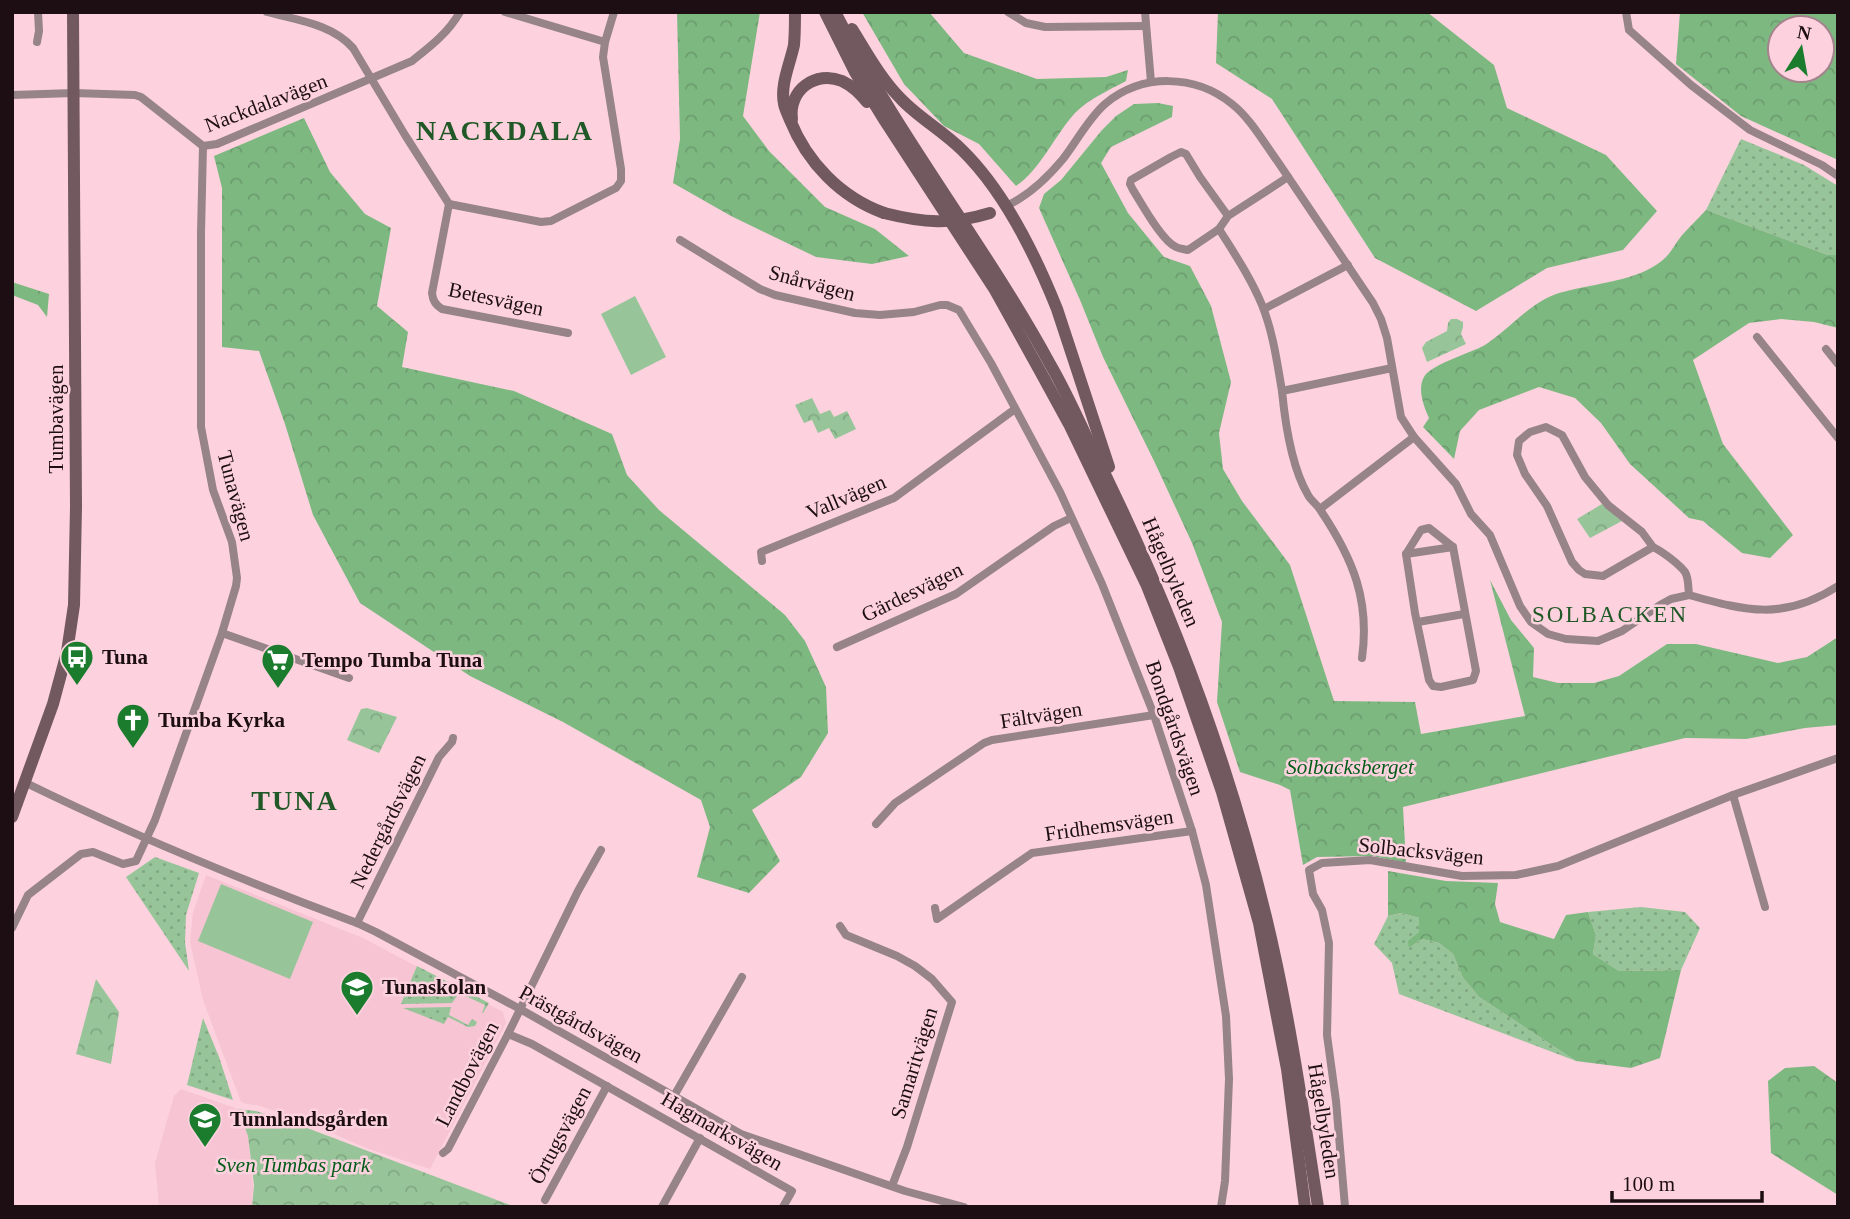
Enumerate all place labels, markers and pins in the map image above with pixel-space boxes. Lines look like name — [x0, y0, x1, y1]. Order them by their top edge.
bus stop icon: Tuna — [58, 638, 96, 687]
supermarket icon: Tempo Tumba Tuna — [259, 641, 297, 690]
place label: Tuna — [102, 645, 148, 669]
place label: Tempo Tumba Tuna — [302, 648, 483, 672]
church icon: Tumba Kyrka — [114, 701, 152, 750]
place label: Tumba Kyrka — [158, 708, 286, 732]
school or university icon: Tunaskolan — [338, 968, 376, 1017]
place label: Tunaskolan — [382, 975, 487, 999]
school or university icon: Tunnlandsgården — [186, 1100, 224, 1149]
place label: Tunnlandsgården — [230, 1107, 388, 1131]

